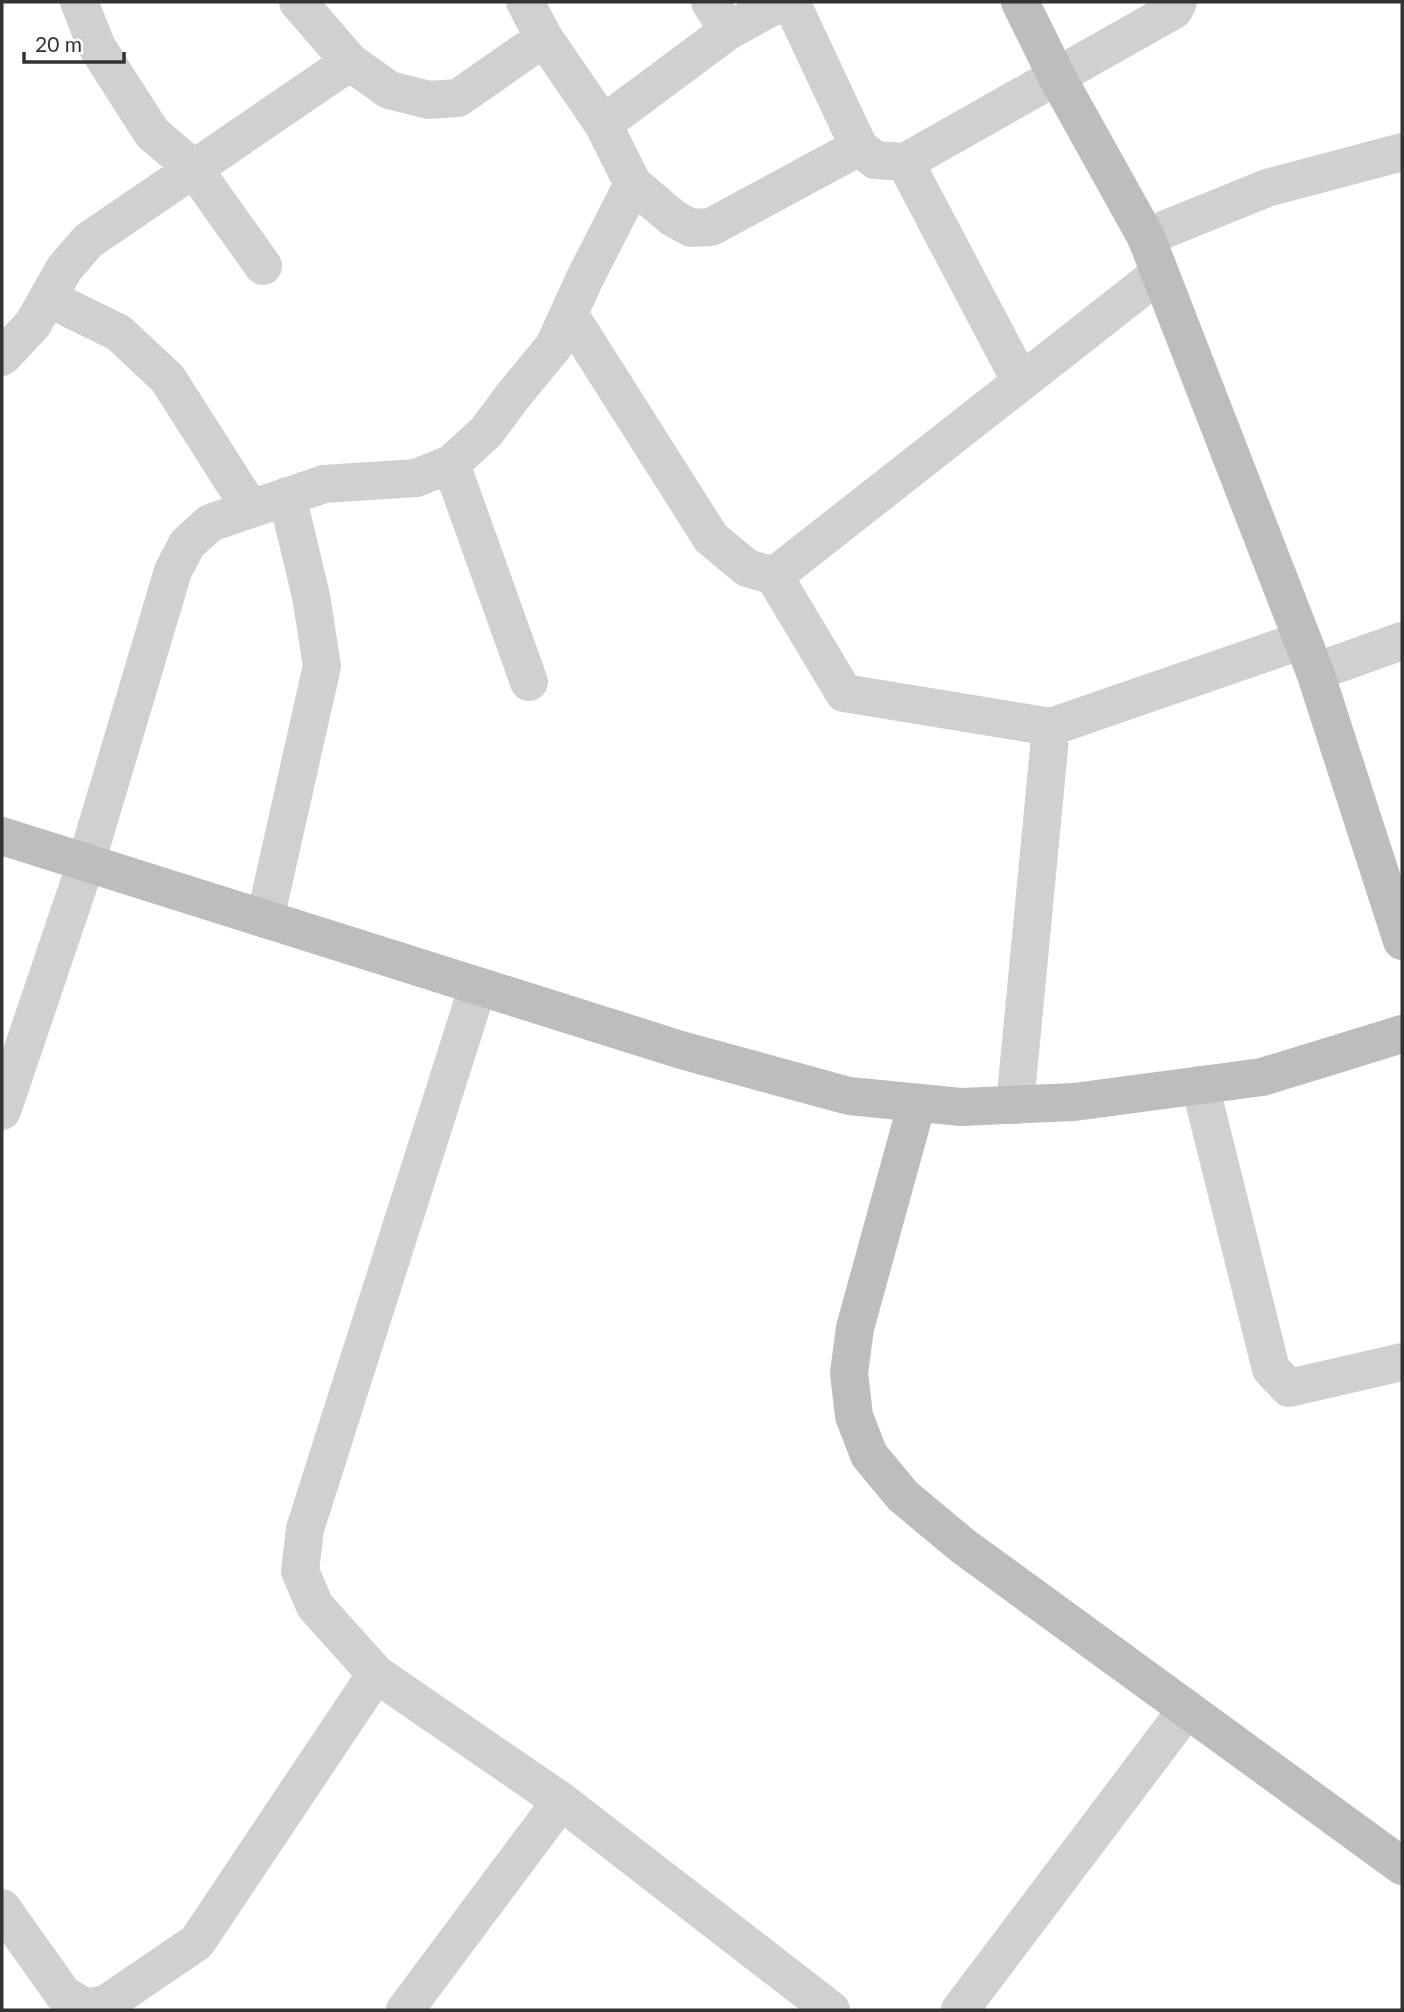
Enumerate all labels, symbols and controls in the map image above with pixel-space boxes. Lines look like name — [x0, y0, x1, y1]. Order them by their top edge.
scale bar — [24, 21, 124, 65]
text: 20 m — [35, 31, 82, 56]

